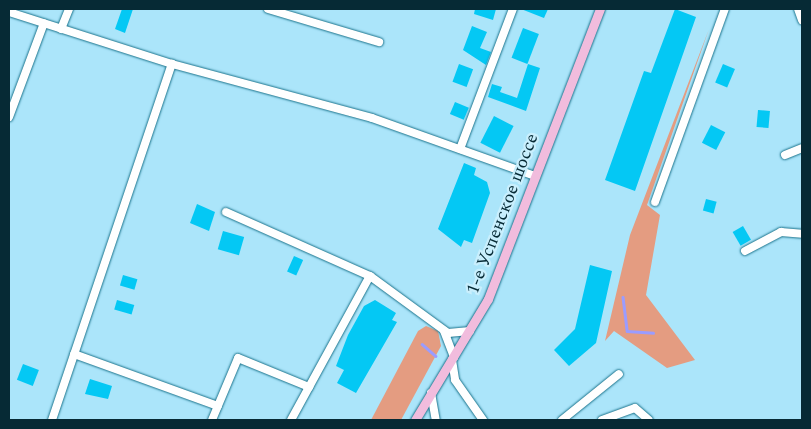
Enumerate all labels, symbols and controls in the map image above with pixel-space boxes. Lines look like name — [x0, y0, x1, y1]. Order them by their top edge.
street label: 1-е Успенское шоссе — [462, 131, 544, 297]

